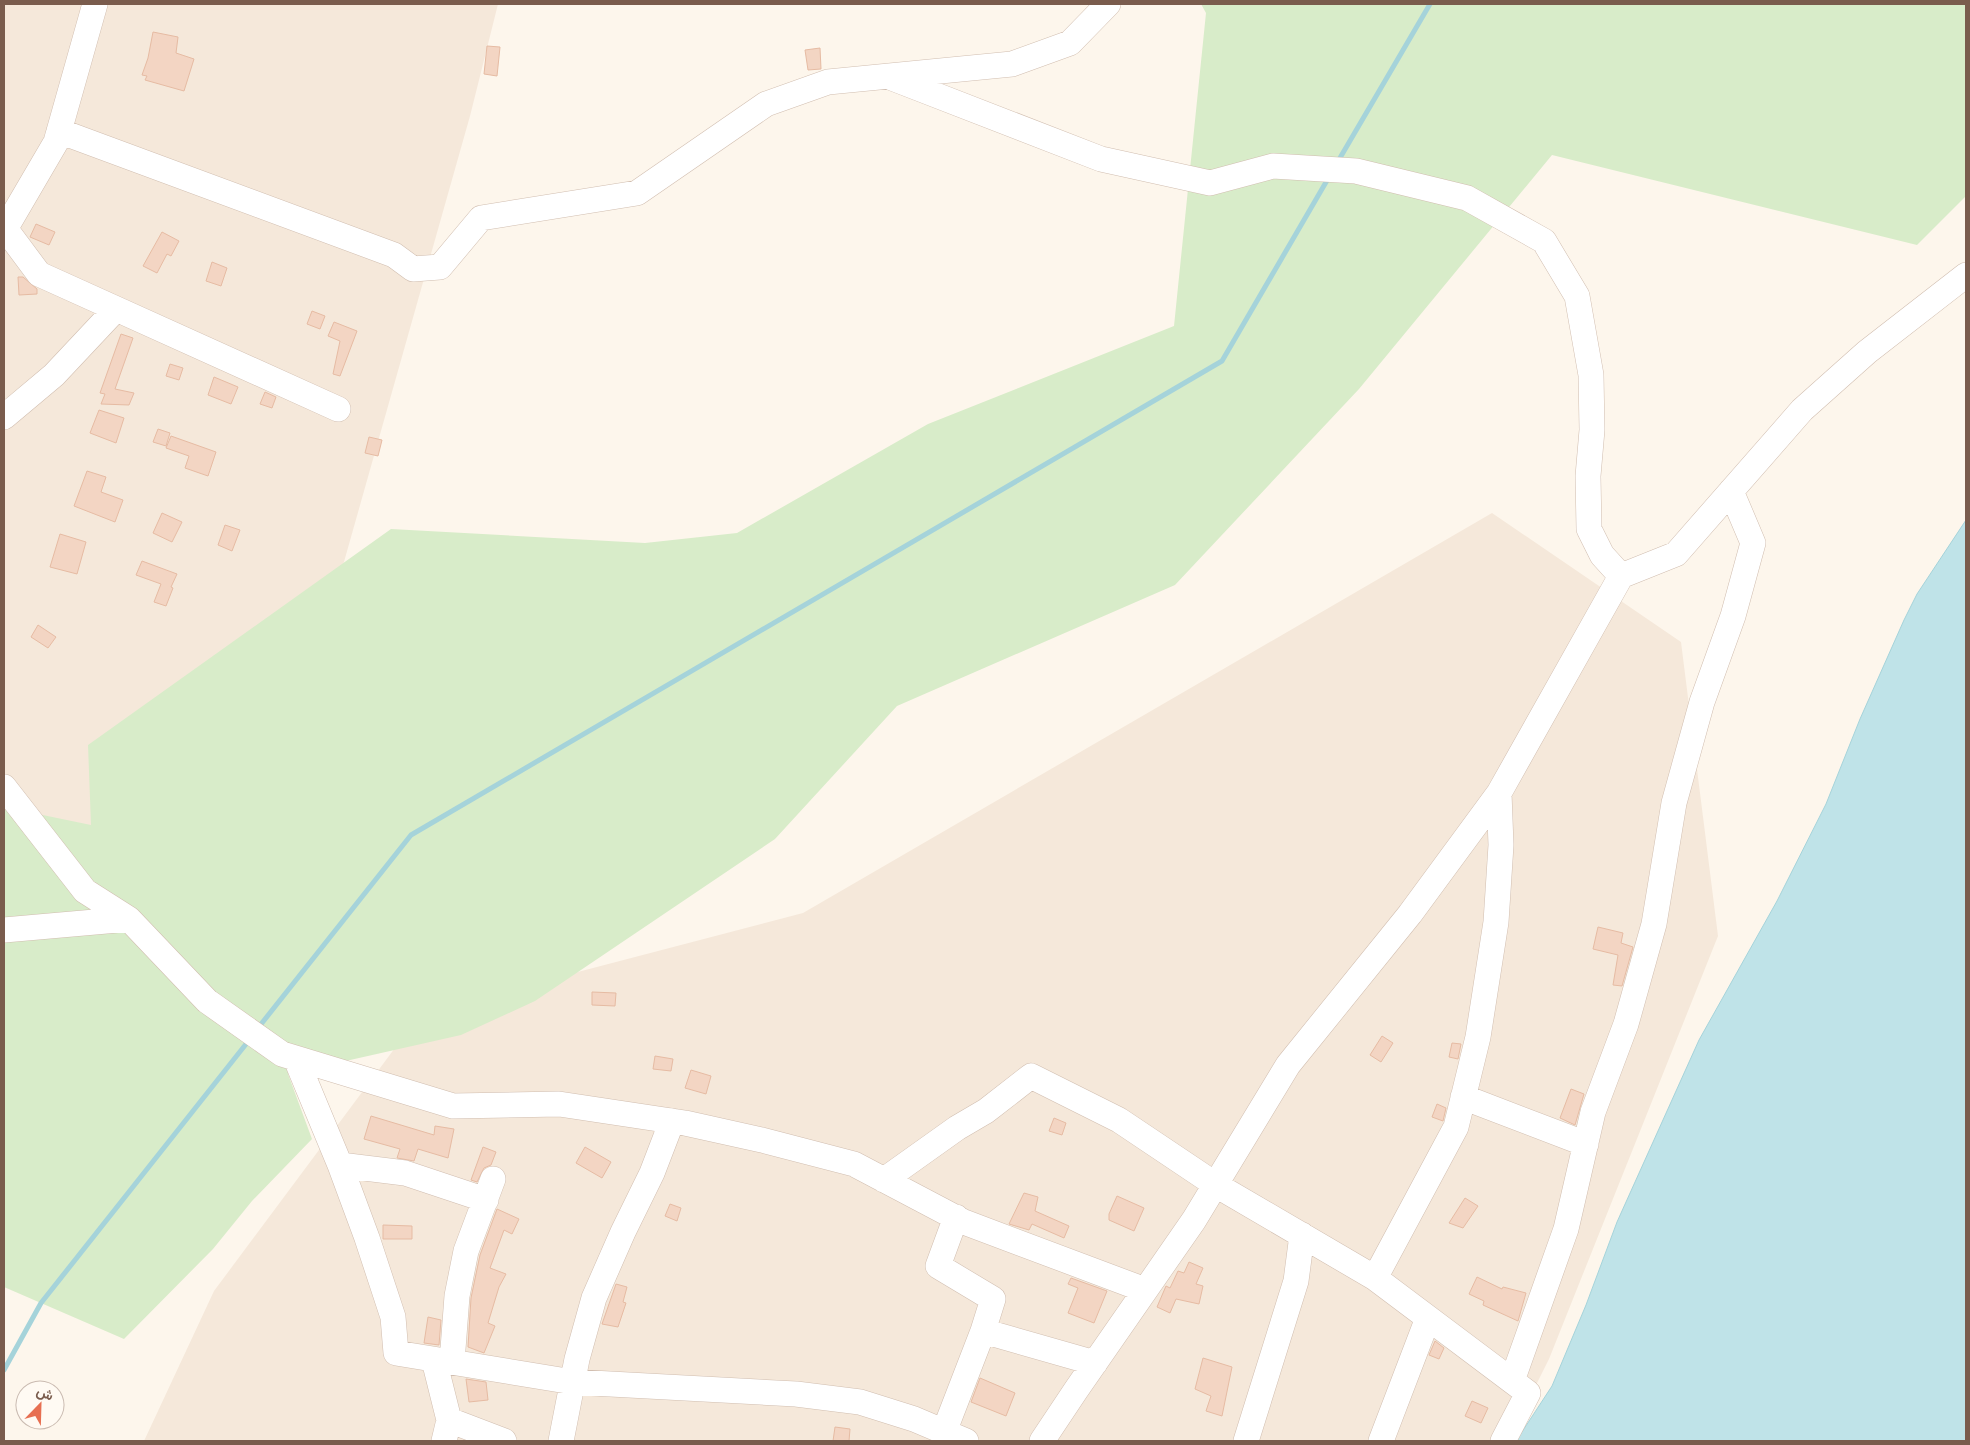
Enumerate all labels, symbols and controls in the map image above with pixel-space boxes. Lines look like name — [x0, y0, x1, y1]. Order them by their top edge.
north arrow — [15, 1380, 65, 1430]
text: ش — [34, 1382, 56, 1405]

